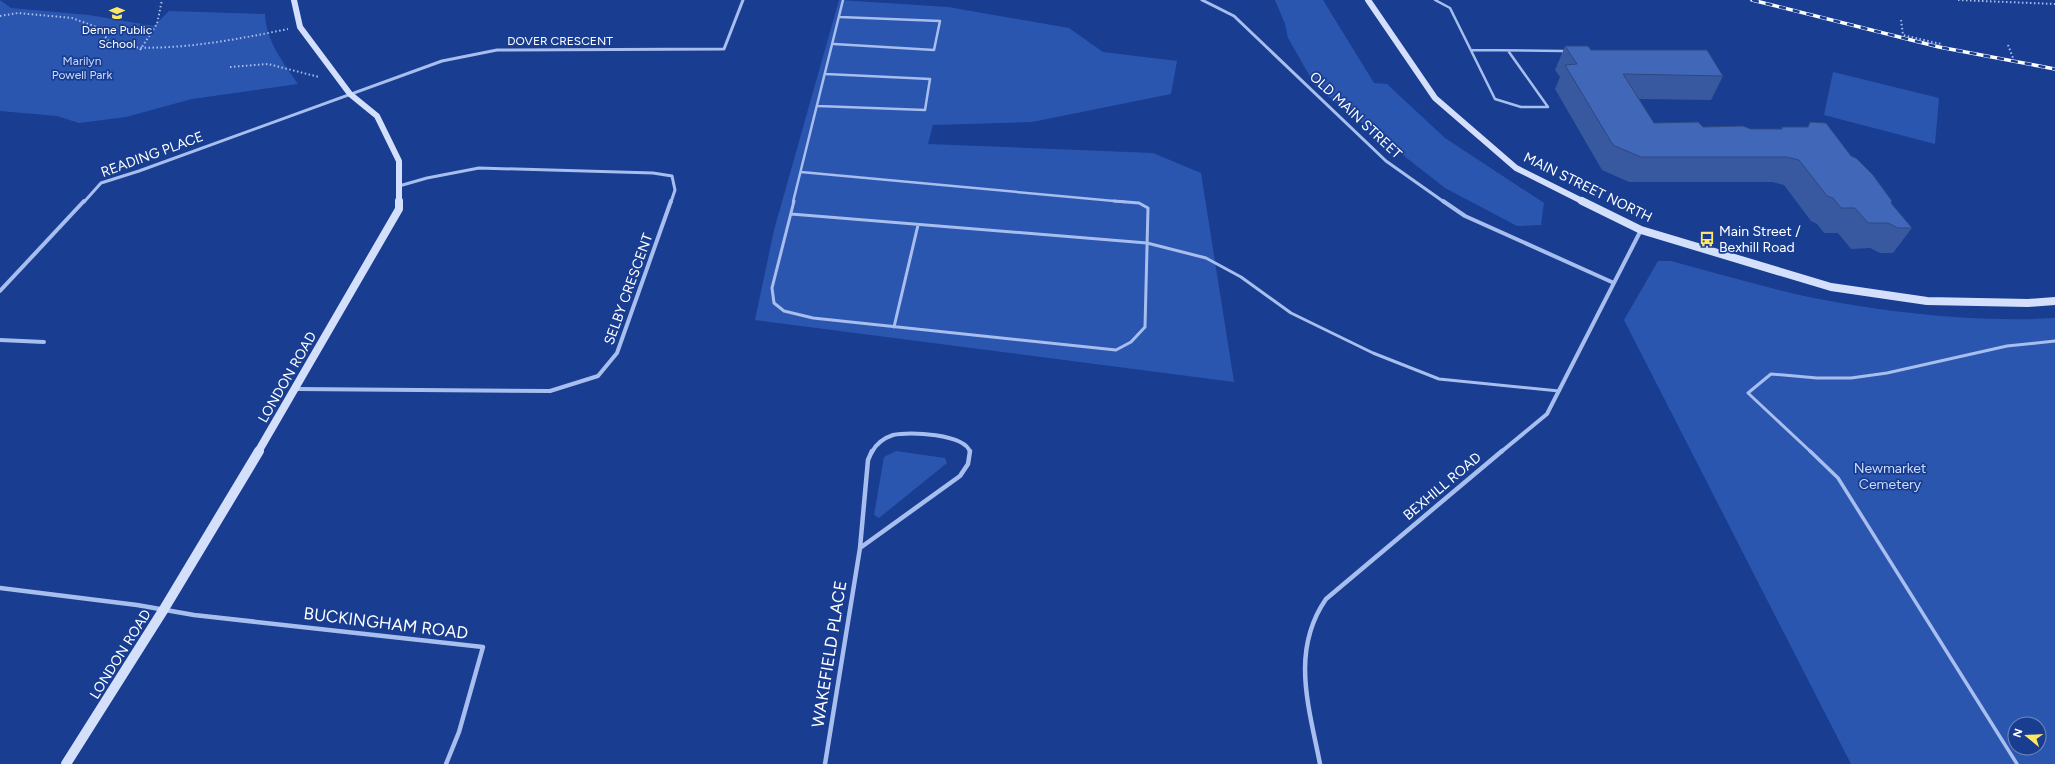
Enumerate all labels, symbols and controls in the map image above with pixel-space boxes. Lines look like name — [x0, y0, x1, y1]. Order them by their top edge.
school or university icon: Denne Public School — [108, 4, 126, 22]
place label: Denne Public School — [82, 23, 153, 51]
street label: DOVER CRESCENT — [507, 34, 613, 48]
park label: Marilyn Powell Park — [52, 54, 112, 82]
street label: OLD MAIN STREET — [1306, 68, 1406, 163]
street label: READING PLACE — [99, 128, 206, 181]
street label: MAIN STREET NORTH — [1521, 149, 1655, 226]
place label: Main Street / Bexhill Road — [1719, 223, 1801, 256]
bus stop icon: Main Street / Bexhill Road — [1698, 230, 1716, 248]
street label: SELBY CRESCENT — [600, 231, 657, 347]
street label: LONDON ROAD — [255, 329, 320, 426]
street label: BEXHILL ROAD — [1400, 449, 1485, 524]
park label: Newmarket Cemetery — [1854, 460, 1926, 493]
street label: WAKEFIELD PLACE — [808, 579, 850, 729]
street label: BUCKINGHAM ROAD — [303, 603, 469, 643]
street label: LONDON ROAD — [86, 606, 155, 702]
north arrow — [2007, 716, 2047, 756]
text: N — [2010, 727, 2025, 739]

